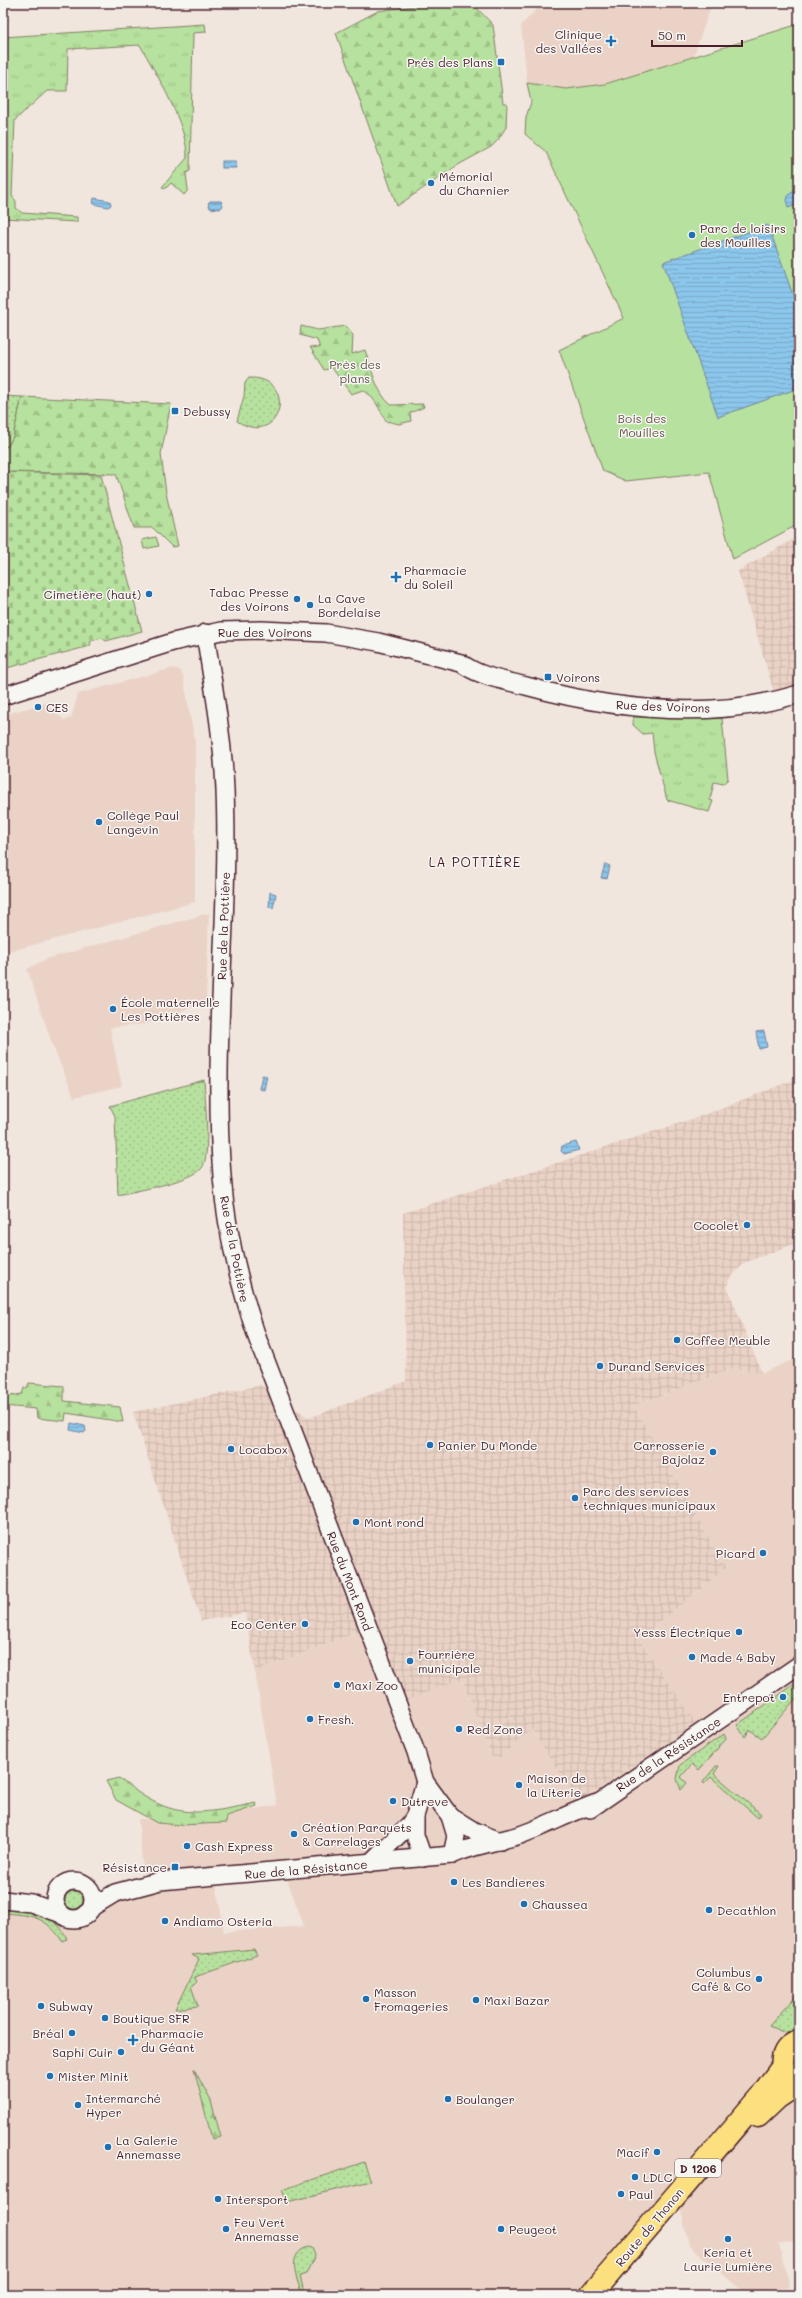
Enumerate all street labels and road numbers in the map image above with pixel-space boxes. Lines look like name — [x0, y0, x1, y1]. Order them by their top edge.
street label: Rue des Voirons — [218, 624, 312, 640]
street label: Rue des Voirons — [616, 696, 711, 716]
street label: Rue de la Pottière — [213, 872, 233, 980]
street label: Rue de la Pottière — [217, 1194, 253, 1304]
street label: Rue du Mont Rond — [324, 1529, 376, 1633]
street label: Rue de la Résistance — [612, 1713, 724, 1795]
street label: Rue de la Résistance — [244, 1856, 368, 1882]
road number: D 1206 — [675, 2159, 721, 2177]
street label: Route de Thonon — [611, 2184, 687, 2270]

